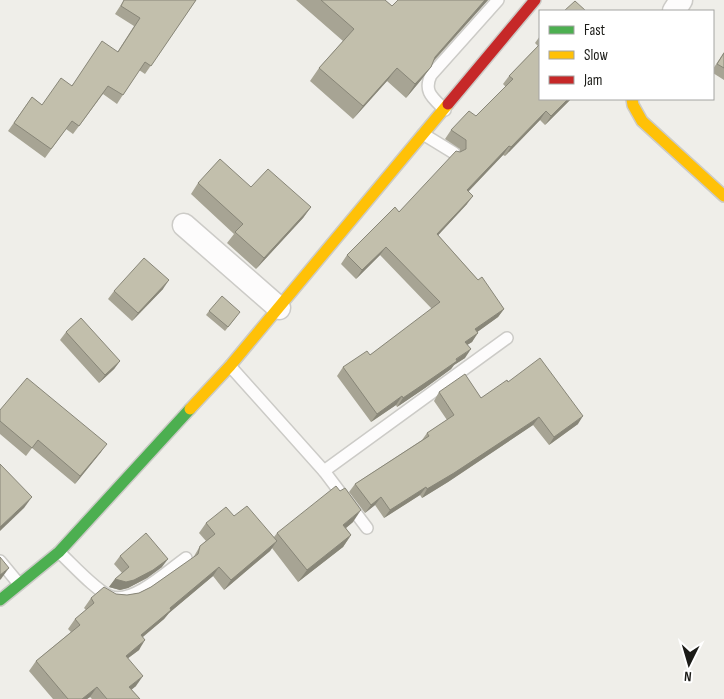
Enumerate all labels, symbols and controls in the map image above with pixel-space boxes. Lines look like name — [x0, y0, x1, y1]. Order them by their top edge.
legend — [539, 10, 714, 100]
text: Fast — [584, 21, 606, 40]
text: Slow — [584, 46, 608, 65]
text: Jam — [583, 71, 602, 90]
north arrow — [664, 639, 714, 689]
text: N — [683, 668, 692, 685]

